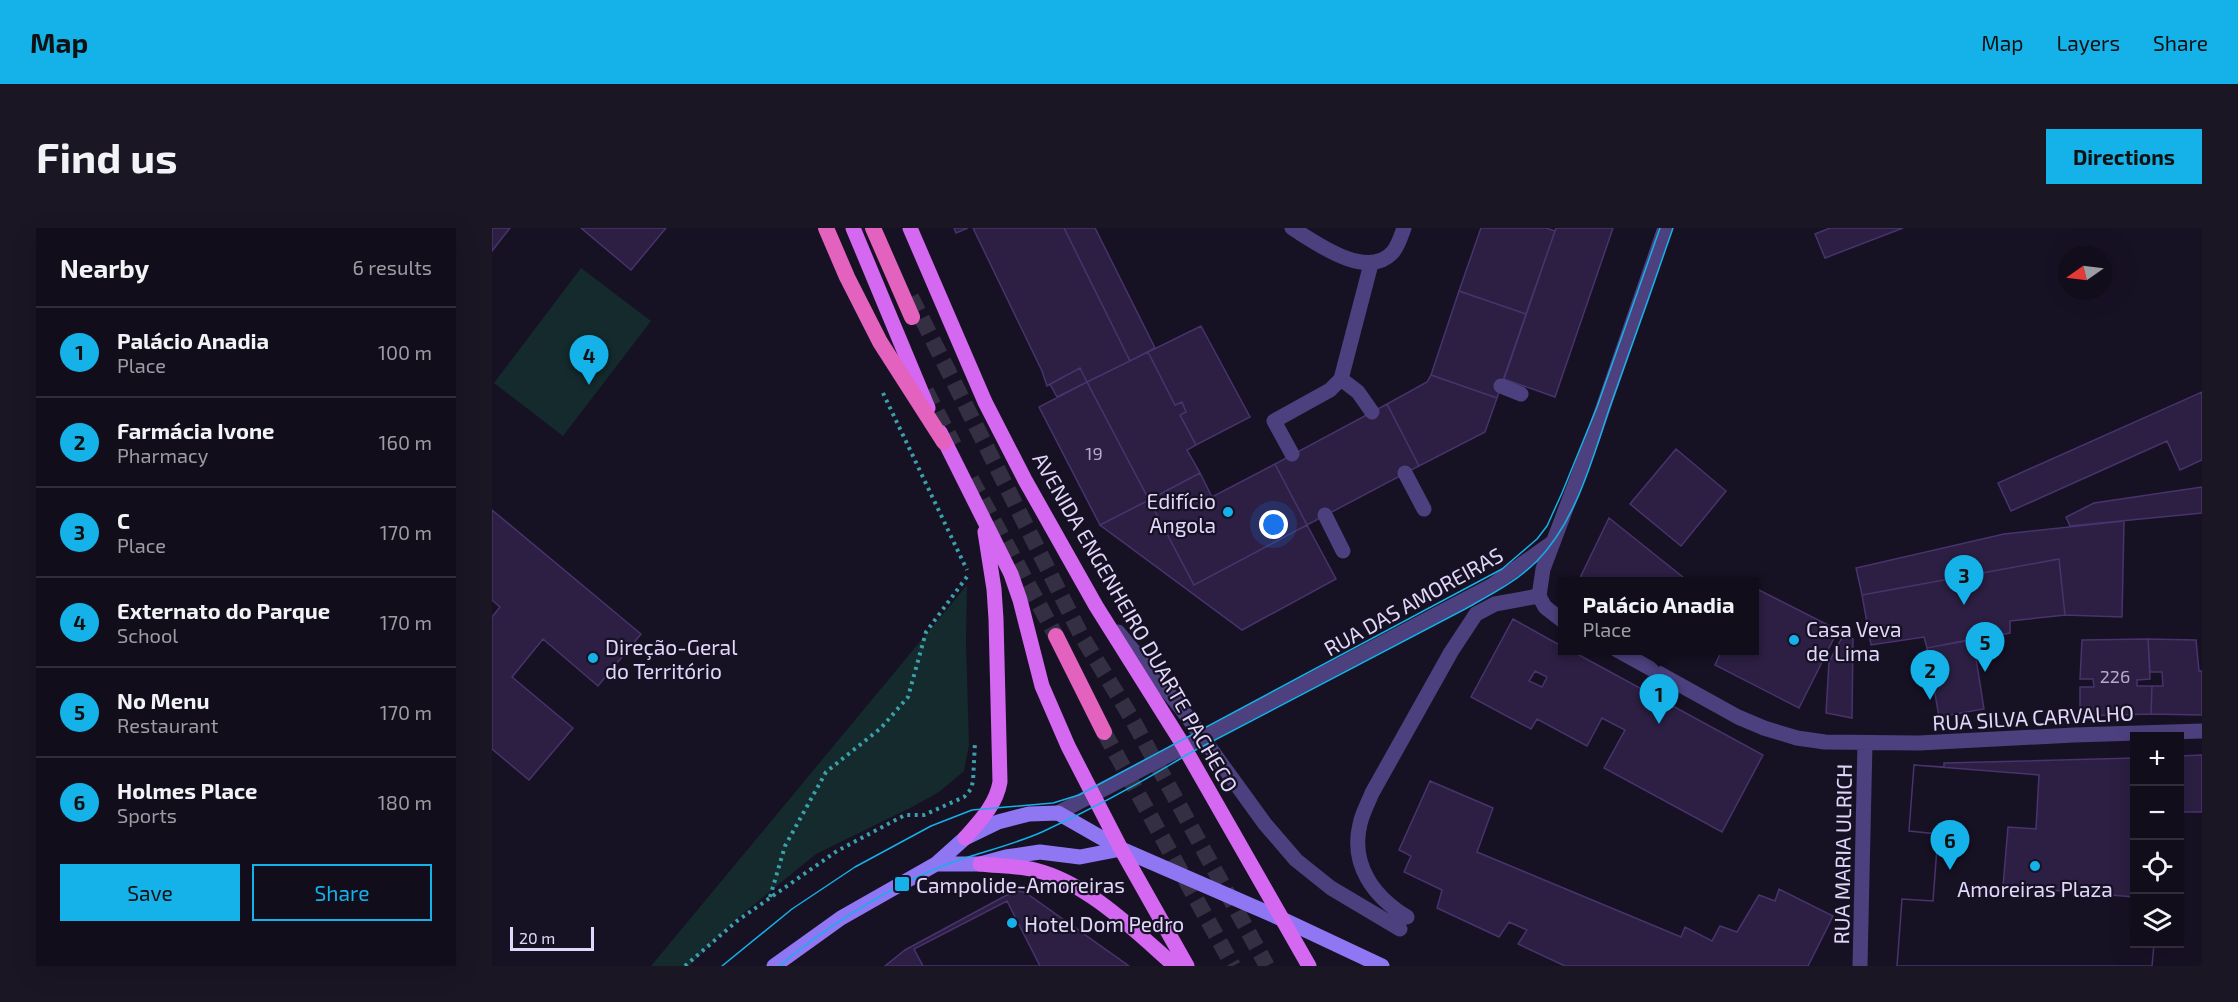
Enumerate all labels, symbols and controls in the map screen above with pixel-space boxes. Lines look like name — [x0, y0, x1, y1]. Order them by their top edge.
text: Map — [30, 25, 88, 59]
text: Map — [1981, 30, 2023, 55]
text: Layers — [2056, 30, 2120, 55]
text: Share — [2153, 30, 2208, 55]
button: Directions — [2046, 129, 2202, 184]
text: Find us — [36, 131, 178, 181]
north arrow — [2058, 246, 2112, 300]
text: Nearby — [60, 252, 149, 283]
text: 6 results — [352, 255, 432, 279]
text: Palácio Anadia — [117, 327, 269, 353]
pin: 4 — [570, 336, 608, 385]
text: 1 — [75, 340, 84, 364]
text: 100 m — [378, 340, 432, 364]
text: Place — [117, 353, 166, 377]
text: Farmácia Ivone — [117, 417, 275, 443]
text: 2 — [74, 430, 85, 454]
text: 160 m — [379, 430, 432, 454]
house number: 19 — [1085, 442, 1103, 464]
text: Pharmacy — [117, 443, 208, 467]
street label: AVENIDA ENGENHEIRO DUARTE PACHECO — [1028, 448, 1244, 796]
place label: Edifício Angola — [1146, 488, 1216, 537]
marker: Edifício Angola — [1221, 505, 1235, 519]
text: C — [117, 507, 130, 533]
your location — [1259, 510, 1288, 539]
text: 3 — [74, 520, 85, 544]
text: 170 m — [380, 520, 432, 544]
text: Place — [117, 533, 166, 557]
street label: RUA DAS AMOREIRAS — [1319, 541, 1507, 661]
pin: 3 — [1944, 556, 1984, 605]
popup — [1558, 577, 1759, 655]
text: Palácio Anadia — [1582, 591, 1735, 617]
text: Externato do Parque — [117, 597, 330, 623]
text: 4 — [73, 610, 86, 634]
text: 170 m — [380, 610, 432, 634]
place label: Casa Veva de Lima — [1806, 616, 1902, 665]
text: Place — [1582, 617, 1632, 641]
pin: 5 — [1966, 622, 2004, 672]
text: School — [117, 623, 178, 647]
marker: Casa Veva de Lima — [1787, 633, 1801, 647]
place label: Direção-Geral do Território — [605, 634, 738, 683]
pin: 2 — [1910, 650, 1950, 700]
marker: Direção-Geral do Território — [586, 651, 600, 665]
house number: 226 — [2100, 665, 2130, 687]
pin: 1 — [1640, 674, 1678, 724]
text: No Menu — [117, 687, 209, 713]
street label: RUA SILVA CARVALHO — [1932, 699, 2134, 735]
text: 5 — [74, 700, 85, 724]
text: 170 m — [380, 700, 432, 724]
text: Restaurant — [117, 713, 218, 737]
map controls — [2130, 732, 2184, 948]
button: + — [2130, 732, 2184, 786]
street label: RUA MARIA ULRICH — [1828, 763, 1856, 945]
text: Holmes Place — [117, 777, 257, 803]
button: − — [2130, 786, 2184, 840]
text: 6 — [74, 790, 85, 814]
text: 180 m — [378, 790, 432, 814]
text: Sports — [117, 803, 177, 827]
pin: 6 — [1930, 820, 1970, 870]
button: locate — [2130, 840, 2184, 894]
marker: Amoreiras Plaza — [2028, 859, 2042, 873]
button: Save — [60, 864, 240, 921]
button: Share — [252, 864, 432, 921]
place label: Campolide-Amoreiras — [916, 872, 1125, 897]
marker: Campolide-Amoreiras — [893, 875, 911, 893]
place label: Amoreiras Plaza — [1957, 876, 2113, 901]
button: layers — [2130, 894, 2184, 948]
place label: Hotel Dom Pedro — [1024, 911, 1184, 936]
marker: Hotel Dom Pedro — [1005, 916, 1019, 930]
scale bar — [510, 924, 594, 952]
text: 20 m — [519, 928, 555, 947]

